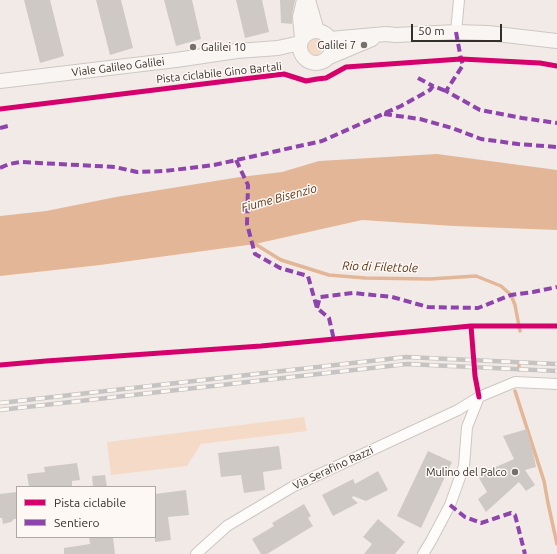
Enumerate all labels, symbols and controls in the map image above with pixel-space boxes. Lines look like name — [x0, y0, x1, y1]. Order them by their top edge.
scale bar — [413, 16, 504, 42]
text: 50 m — [418, 24, 445, 37]
place label: Galilei 7 — [317, 38, 356, 52]
place label: Galilei 10 — [201, 40, 246, 54]
marker: Galilei 7 — [359, 40, 369, 50]
marker: Galilei 10 — [188, 42, 198, 52]
street label: Viale Galileo Galilei — [71, 55, 165, 79]
street label: Pista ciclabile Gino Bartali — [156, 60, 282, 86]
water label: Fiume Bisenzio — [240, 181, 318, 215]
water label: Rio di Filettole — [342, 258, 418, 276]
street label: Via Serafino Razzi — [291, 444, 375, 492]
place label: Mulino del Palco — [426, 465, 507, 479]
marker: Mulino del Palco — [510, 467, 520, 477]
legend — [16, 486, 156, 538]
text: Pista ciclabile — [54, 496, 126, 509]
text: Sentiero — [54, 516, 100, 529]

